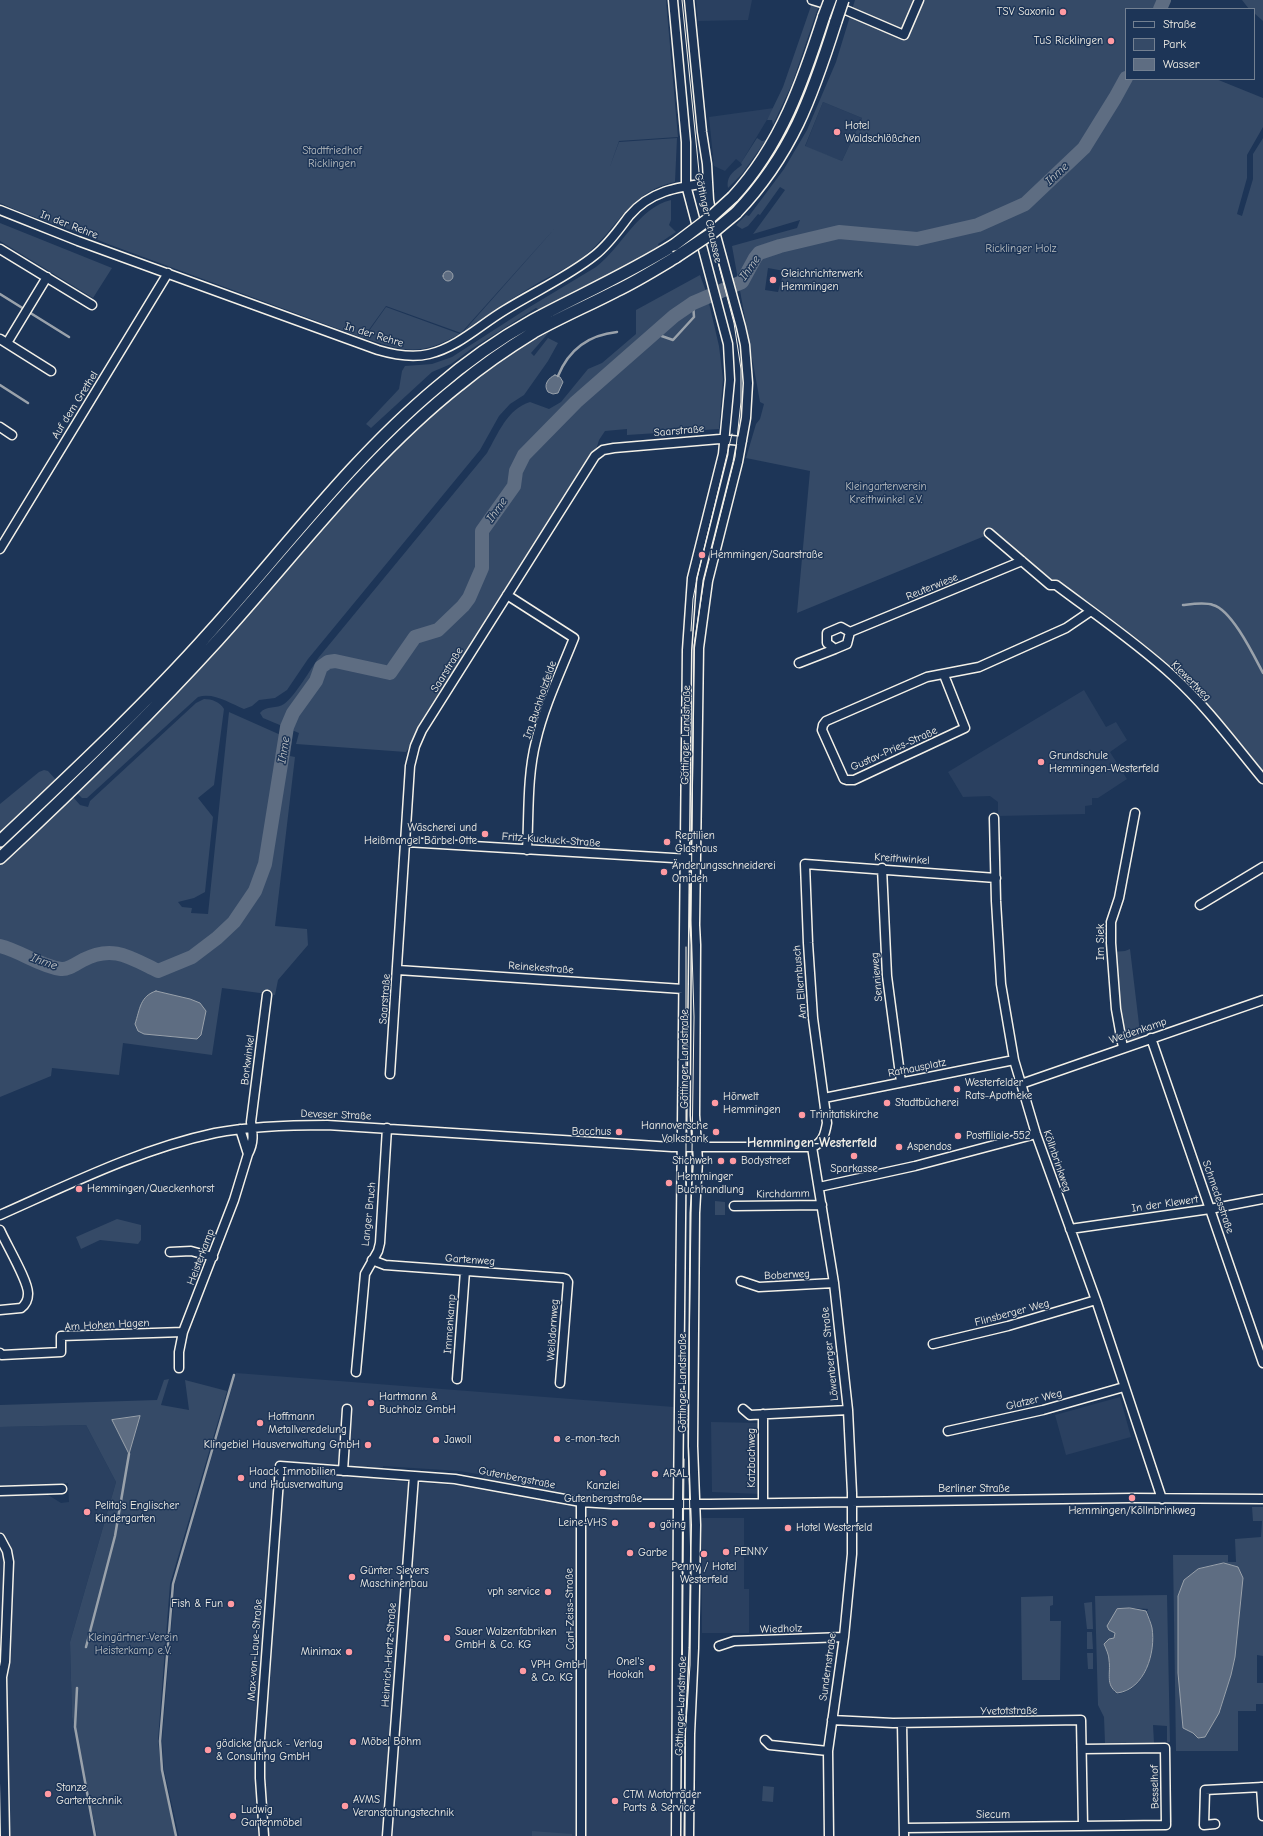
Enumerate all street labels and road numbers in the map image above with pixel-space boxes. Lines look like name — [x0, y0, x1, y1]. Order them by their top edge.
street label: Göttinger Chaussee — [691, 172, 725, 264]
street label: In der Rehre — [38, 208, 100, 242]
street label: In der Rehre — [343, 320, 405, 350]
street label: Auf dem Grethel — [49, 369, 101, 441]
street label: Saarstraße — [653, 422, 705, 440]
street label: Reuterwiese — [904, 571, 960, 603]
street label: Saarstraße — [428, 645, 466, 695]
street label: Klewertweg — [1168, 658, 1214, 704]
street label: Im Buchholzfelde — [520, 659, 560, 741]
street label: Göttinger Landstraße — [679, 685, 693, 785]
street label: Gustav-Pries-Straße — [849, 724, 939, 774]
street label: Fritz-Kuckuck-Straße — [501, 830, 601, 850]
street label: Kreithwinkel — [874, 850, 930, 868]
street label: Im Siek — [1094, 924, 1108, 960]
street label: Am Ellernbusch — [790, 945, 810, 1019]
street label: Sennieweg — [868, 952, 886, 1002]
street label: Reinekestraße — [508, 959, 574, 977]
street label: Saarstraße — [377, 973, 393, 1025]
street label: Göttinger Landstraße — [678, 1009, 692, 1109]
street label: Weidenkamp — [1108, 1015, 1168, 1047]
street label: Borkwinkel — [238, 1034, 258, 1086]
street label: Rathausplatz — [887, 1056, 947, 1080]
street label: Deveser Straße — [300, 1107, 372, 1123]
street label: Köllnbrinkweg — [1040, 1128, 1074, 1194]
street label: Schmedesstraße — [1199, 1159, 1237, 1235]
street label: Langer Bruch — [359, 1181, 379, 1247]
street label: Kirchdamm — [756, 1187, 810, 1201]
street label: In der Klewert — [1131, 1193, 1199, 1215]
street label: Heisterkamp — [184, 1227, 218, 1287]
street label: Gartenweg — [445, 1252, 495, 1268]
street label: Boberweg — [764, 1267, 810, 1283]
street label: Immenkamp — [441, 1294, 459, 1354]
street label: Flinsberger Weg — [973, 1297, 1051, 1329]
street label: Weißdornweg — [544, 1298, 562, 1362]
street label: Löwenberger Straße — [819, 1306, 841, 1402]
street label: Am Hohen Hagen — [64, 1316, 150, 1334]
street label: Göttinger Landstraße — [676, 1333, 690, 1433]
street label: Glatzer Weg — [1005, 1387, 1063, 1413]
street label: Katzbachweg — [745, 1428, 759, 1488]
street label: Gutenbergstraße — [477, 1464, 557, 1492]
street label: Berliner Straße — [938, 1482, 1010, 1496]
street label: Carl-Zeiss-Straße — [563, 1568, 577, 1650]
street label: Max-von-Laue-Straße — [245, 1599, 265, 1701]
street label: Heinrich-Hertz-Straße — [379, 1602, 399, 1708]
street label: Wiedholz — [760, 1622, 802, 1636]
street label: Sundernstraße — [817, 1632, 839, 1702]
street label: Göttinger Landstraße — [673, 1656, 689, 1756]
street label: Yvetotstraße — [980, 1704, 1038, 1718]
street label: Besselhof — [1148, 1765, 1162, 1809]
street label: Siecum — [976, 1808, 1010, 1822]

